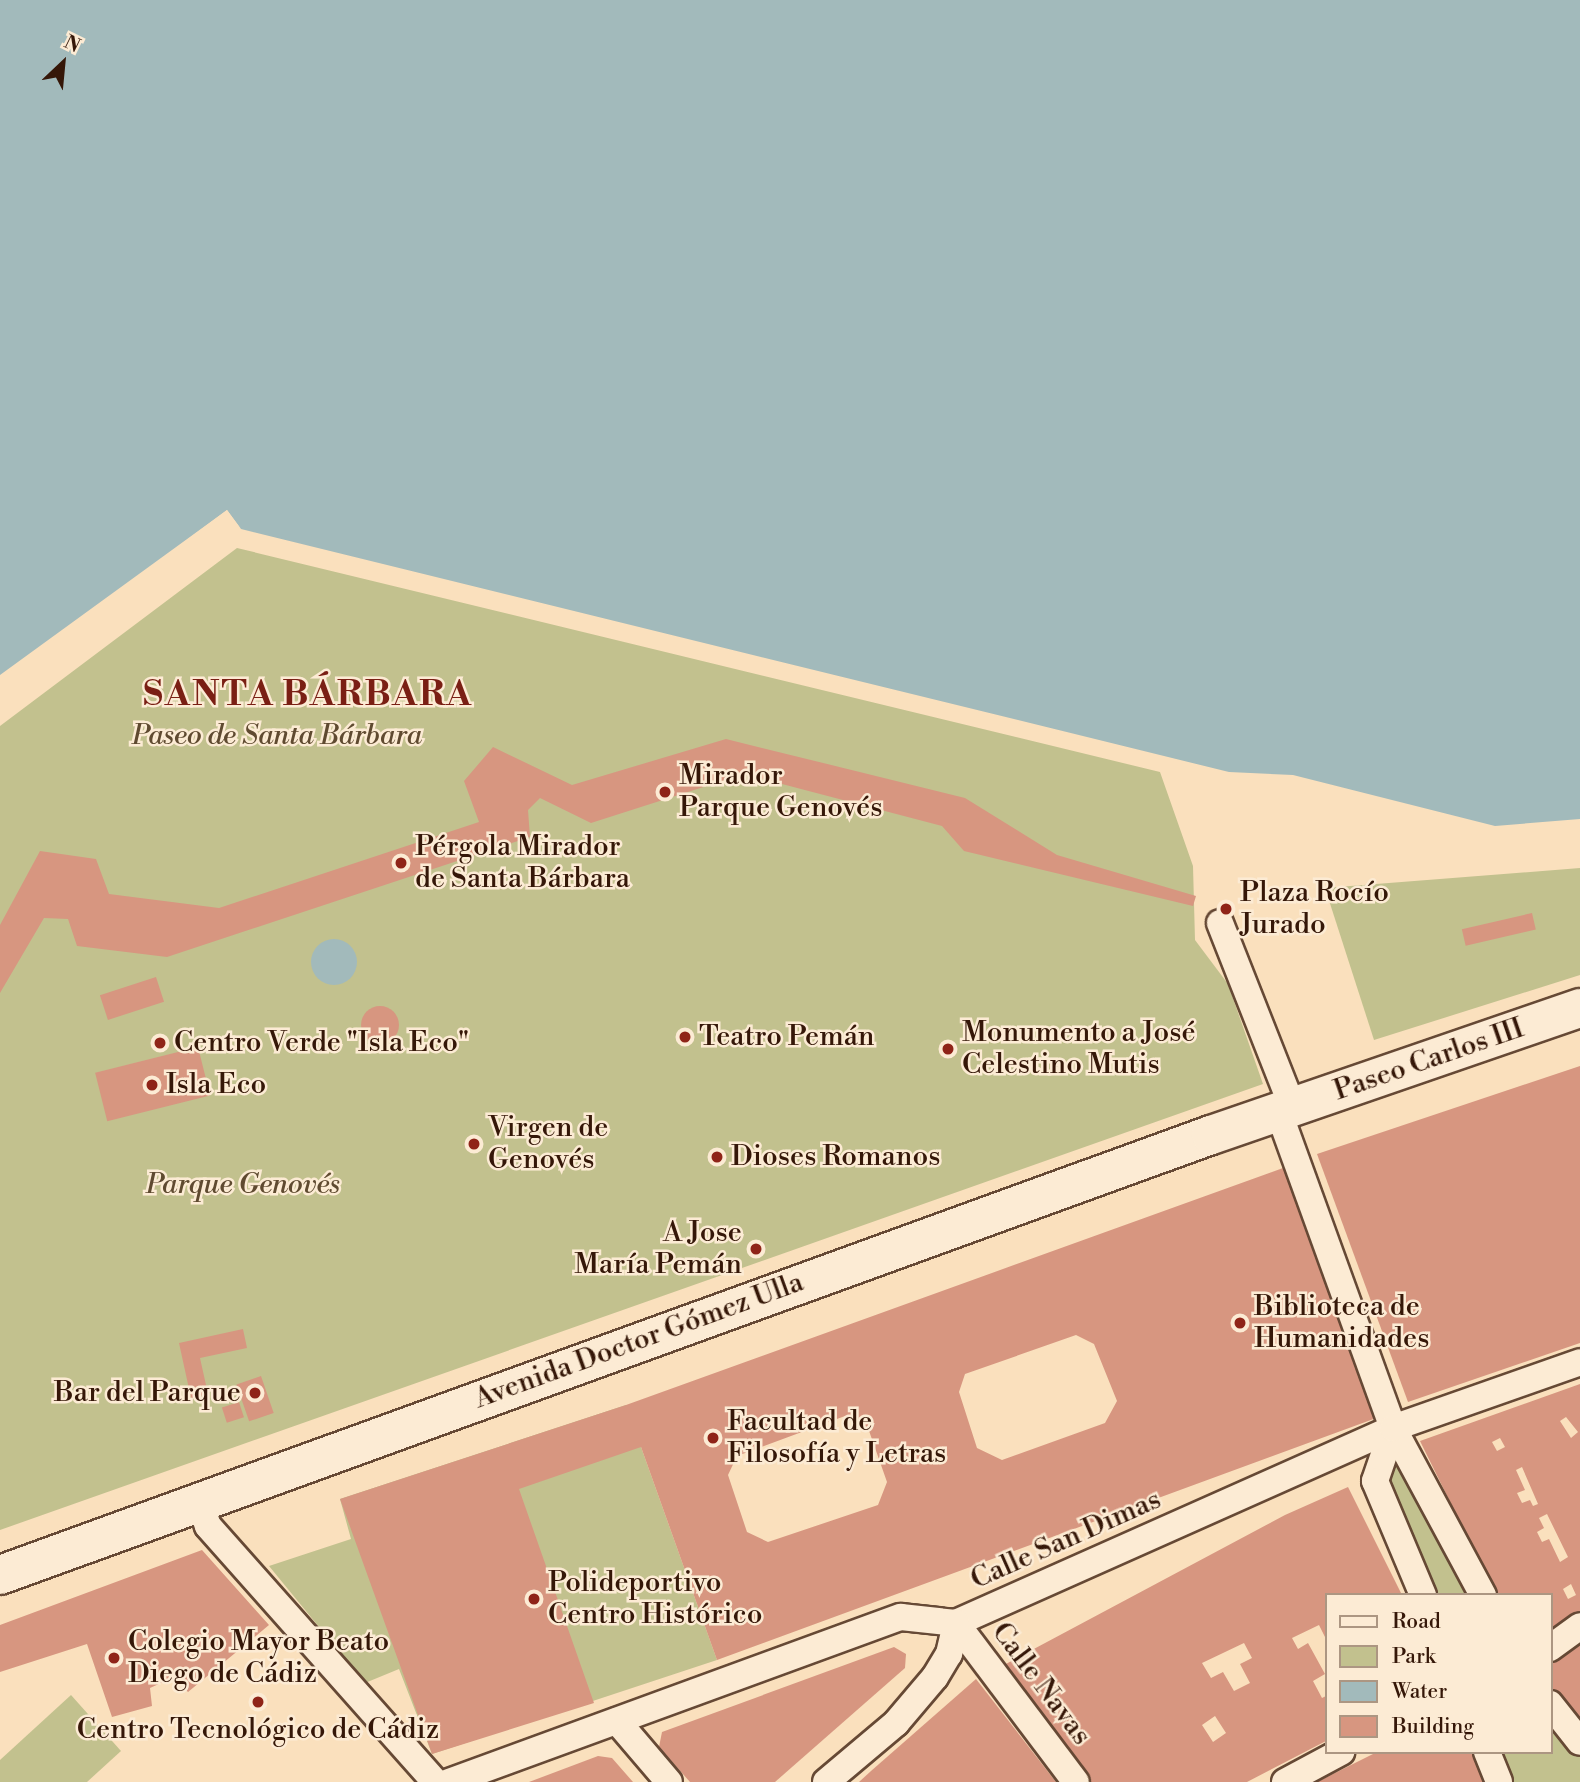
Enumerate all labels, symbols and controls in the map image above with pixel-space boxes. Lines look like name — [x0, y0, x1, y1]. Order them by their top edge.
north arrow — [28, 28, 98, 98]
text: N — [60, 30, 84, 58]
district label: SANTA BÁRBARA — [145, 674, 471, 716]
park label: Paseo de Santa Bárbara — [132, 719, 422, 753]
place label: Mirador Parque Genovés — [679, 759, 882, 825]
marker: Mirador Parque Genovés — [657, 784, 673, 800]
place label: Pérgola Mirador de Santa Bárbara — [415, 830, 630, 896]
marker: Pérgola Mirador de Santa Bárbara — [393, 855, 409, 871]
place label: Plaza Rocío Jurado — [1240, 876, 1389, 942]
marker: Plaza Rocío Jurado — [1218, 901, 1234, 917]
street label: Paseo Carlos III — [1330, 1012, 1528, 1108]
place label: Monumento a José Celestino Mutis — [962, 1016, 1196, 1082]
place label: Teatro Pemán — [699, 1020, 875, 1054]
place label: Centro Verde "Isla Eco" — [174, 1026, 469, 1060]
marker: Teatro Pemán — [677, 1029, 693, 1045]
marker: Centro Verde "Isla Eco" — [152, 1035, 168, 1051]
marker: Monumento a José Celestino Mutis — [940, 1041, 956, 1057]
place label: Isla Eco — [166, 1068, 266, 1102]
marker: Isla Eco — [144, 1077, 160, 1093]
place label: Virgen de Genovés — [488, 1111, 608, 1177]
marker: Virgen de Genovés — [466, 1136, 482, 1152]
place label: Dioses Romanos — [731, 1140, 940, 1174]
marker: Dioses Romanos — [709, 1149, 725, 1165]
park label: Parque Genovés — [146, 1168, 340, 1202]
place label: A Jose María Pemán — [574, 1216, 742, 1282]
marker: A Jose María Pemán — [748, 1241, 764, 1257]
street label: Avenida Doctor Gómez Ulla — [470, 1266, 808, 1416]
place label: Biblioteca de Humanidades — [1254, 1290, 1429, 1356]
marker: Biblioteca de Humanidades — [1232, 1315, 1248, 1331]
place label: Bar del Parque — [54, 1376, 241, 1410]
marker: Bar del Parque — [247, 1385, 263, 1401]
place label: Facultad de Filosofía y Letras — [727, 1405, 946, 1471]
marker: Facultad de Filosofía y Letras — [705, 1430, 721, 1446]
street label: Calle San Dimas — [966, 1483, 1166, 1597]
place label: Polideportivo Centro Histórico — [548, 1566, 762, 1632]
marker: Polideportivo Centro Histórico — [526, 1591, 542, 1607]
legend — [1324, 1593, 1552, 1754]
text: Road — [1392, 1609, 1441, 1635]
street label: Calle Navas — [984, 1616, 1098, 1752]
place label: Colegio Mayor Beato Diego de Cádiz — [128, 1625, 389, 1691]
text: Park — [1392, 1644, 1436, 1670]
marker: Colegio Mayor Beato Diego de Cádiz — [106, 1650, 122, 1666]
text: Water — [1392, 1679, 1447, 1705]
marker: Centro Tecnológico de Cádiz — [250, 1694, 266, 1710]
place label: Centro Tecnológico de Cádiz — [77, 1713, 439, 1747]
text: Building — [1392, 1714, 1474, 1740]

